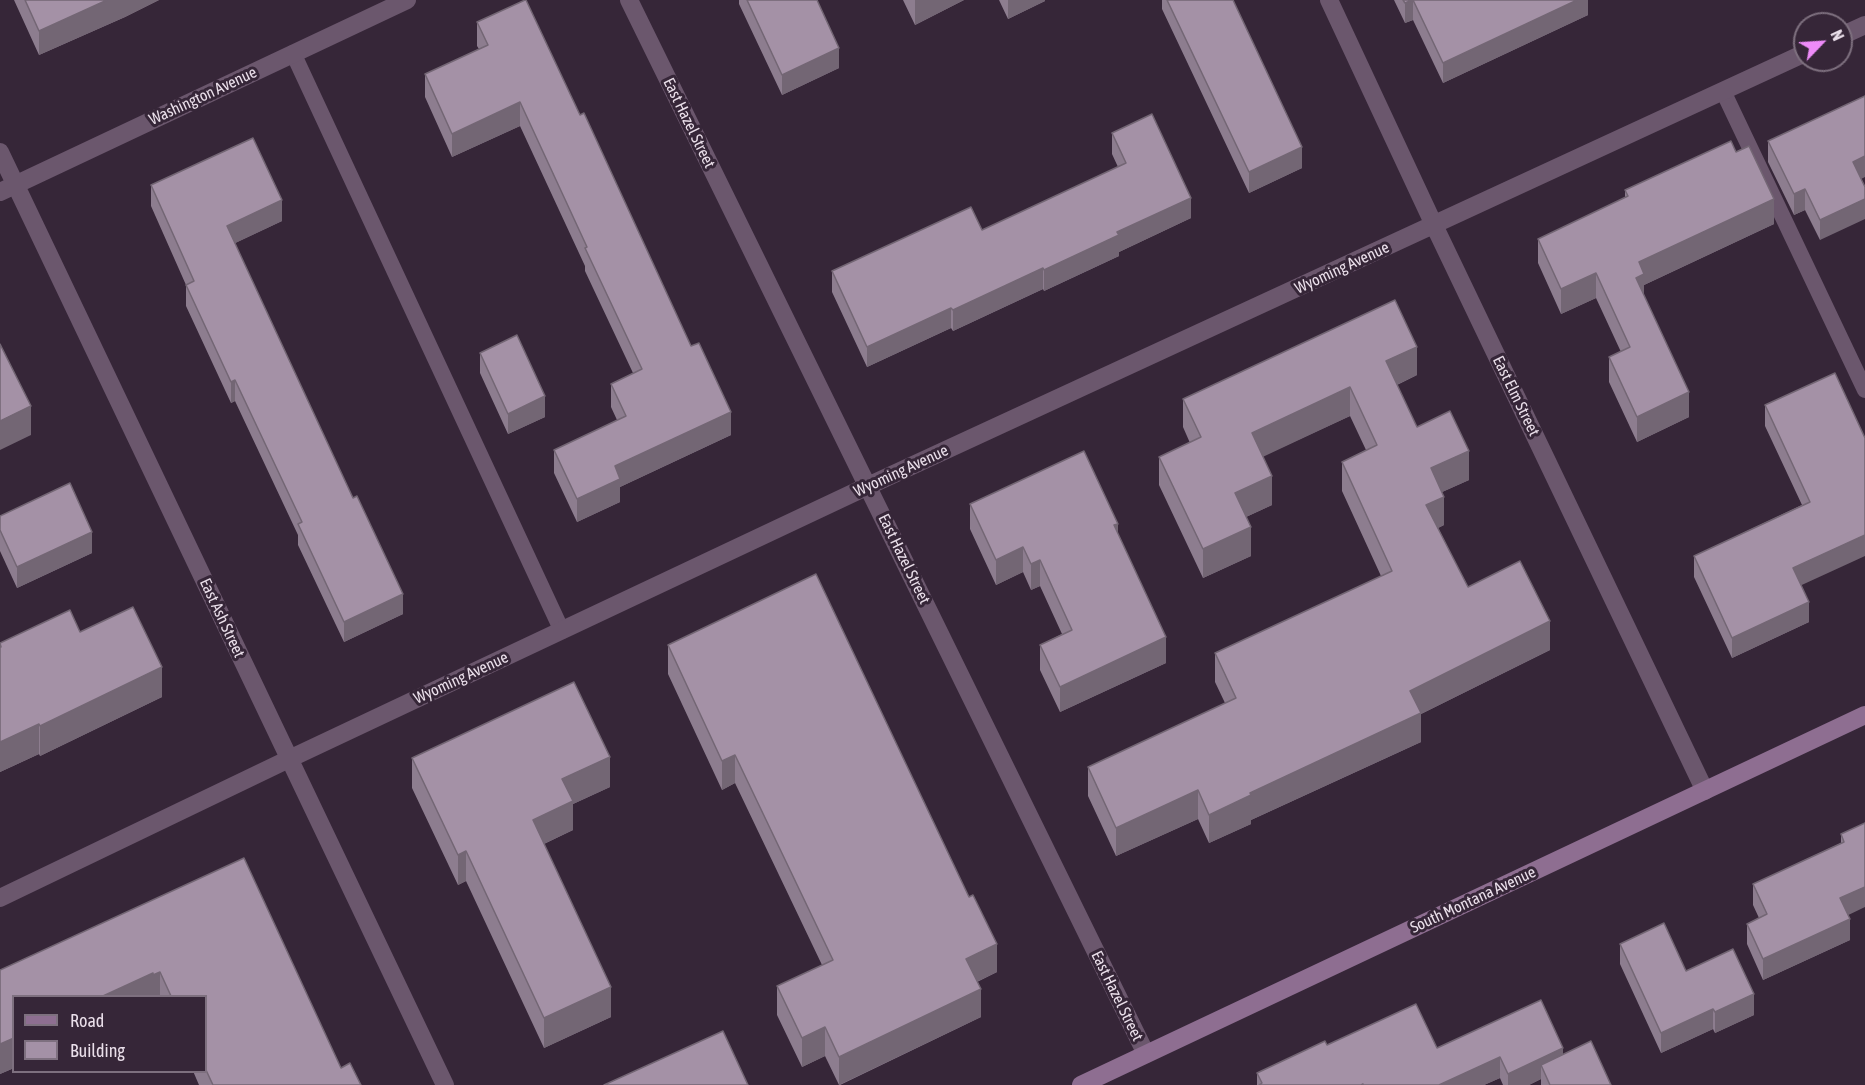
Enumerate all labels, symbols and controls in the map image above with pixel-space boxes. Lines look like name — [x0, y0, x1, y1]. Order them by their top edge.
north arrow — [1793, 12, 1853, 72]
text: N — [1827, 27, 1848, 43]
street label: Washington Avenue — [146, 63, 260, 129]
street label: East Hazel Street — [659, 75, 719, 171]
street label: Wyoming Avenue — [1292, 238, 1392, 298]
street label: East Elm Street — [1488, 353, 1544, 439]
street label: Wyoming Avenue — [851, 441, 951, 501]
street label: East Hazel Street — [874, 511, 934, 607]
street label: East Ash Street — [195, 575, 249, 661]
street label: Wyoming Avenue — [411, 648, 511, 708]
street label: South Montana Avenue — [1407, 863, 1539, 937]
street label: East Hazel Street — [1087, 948, 1147, 1044]
legend — [12, 995, 207, 1073]
text: Road — [70, 1010, 104, 1031]
text: Building — [70, 1040, 125, 1061]

